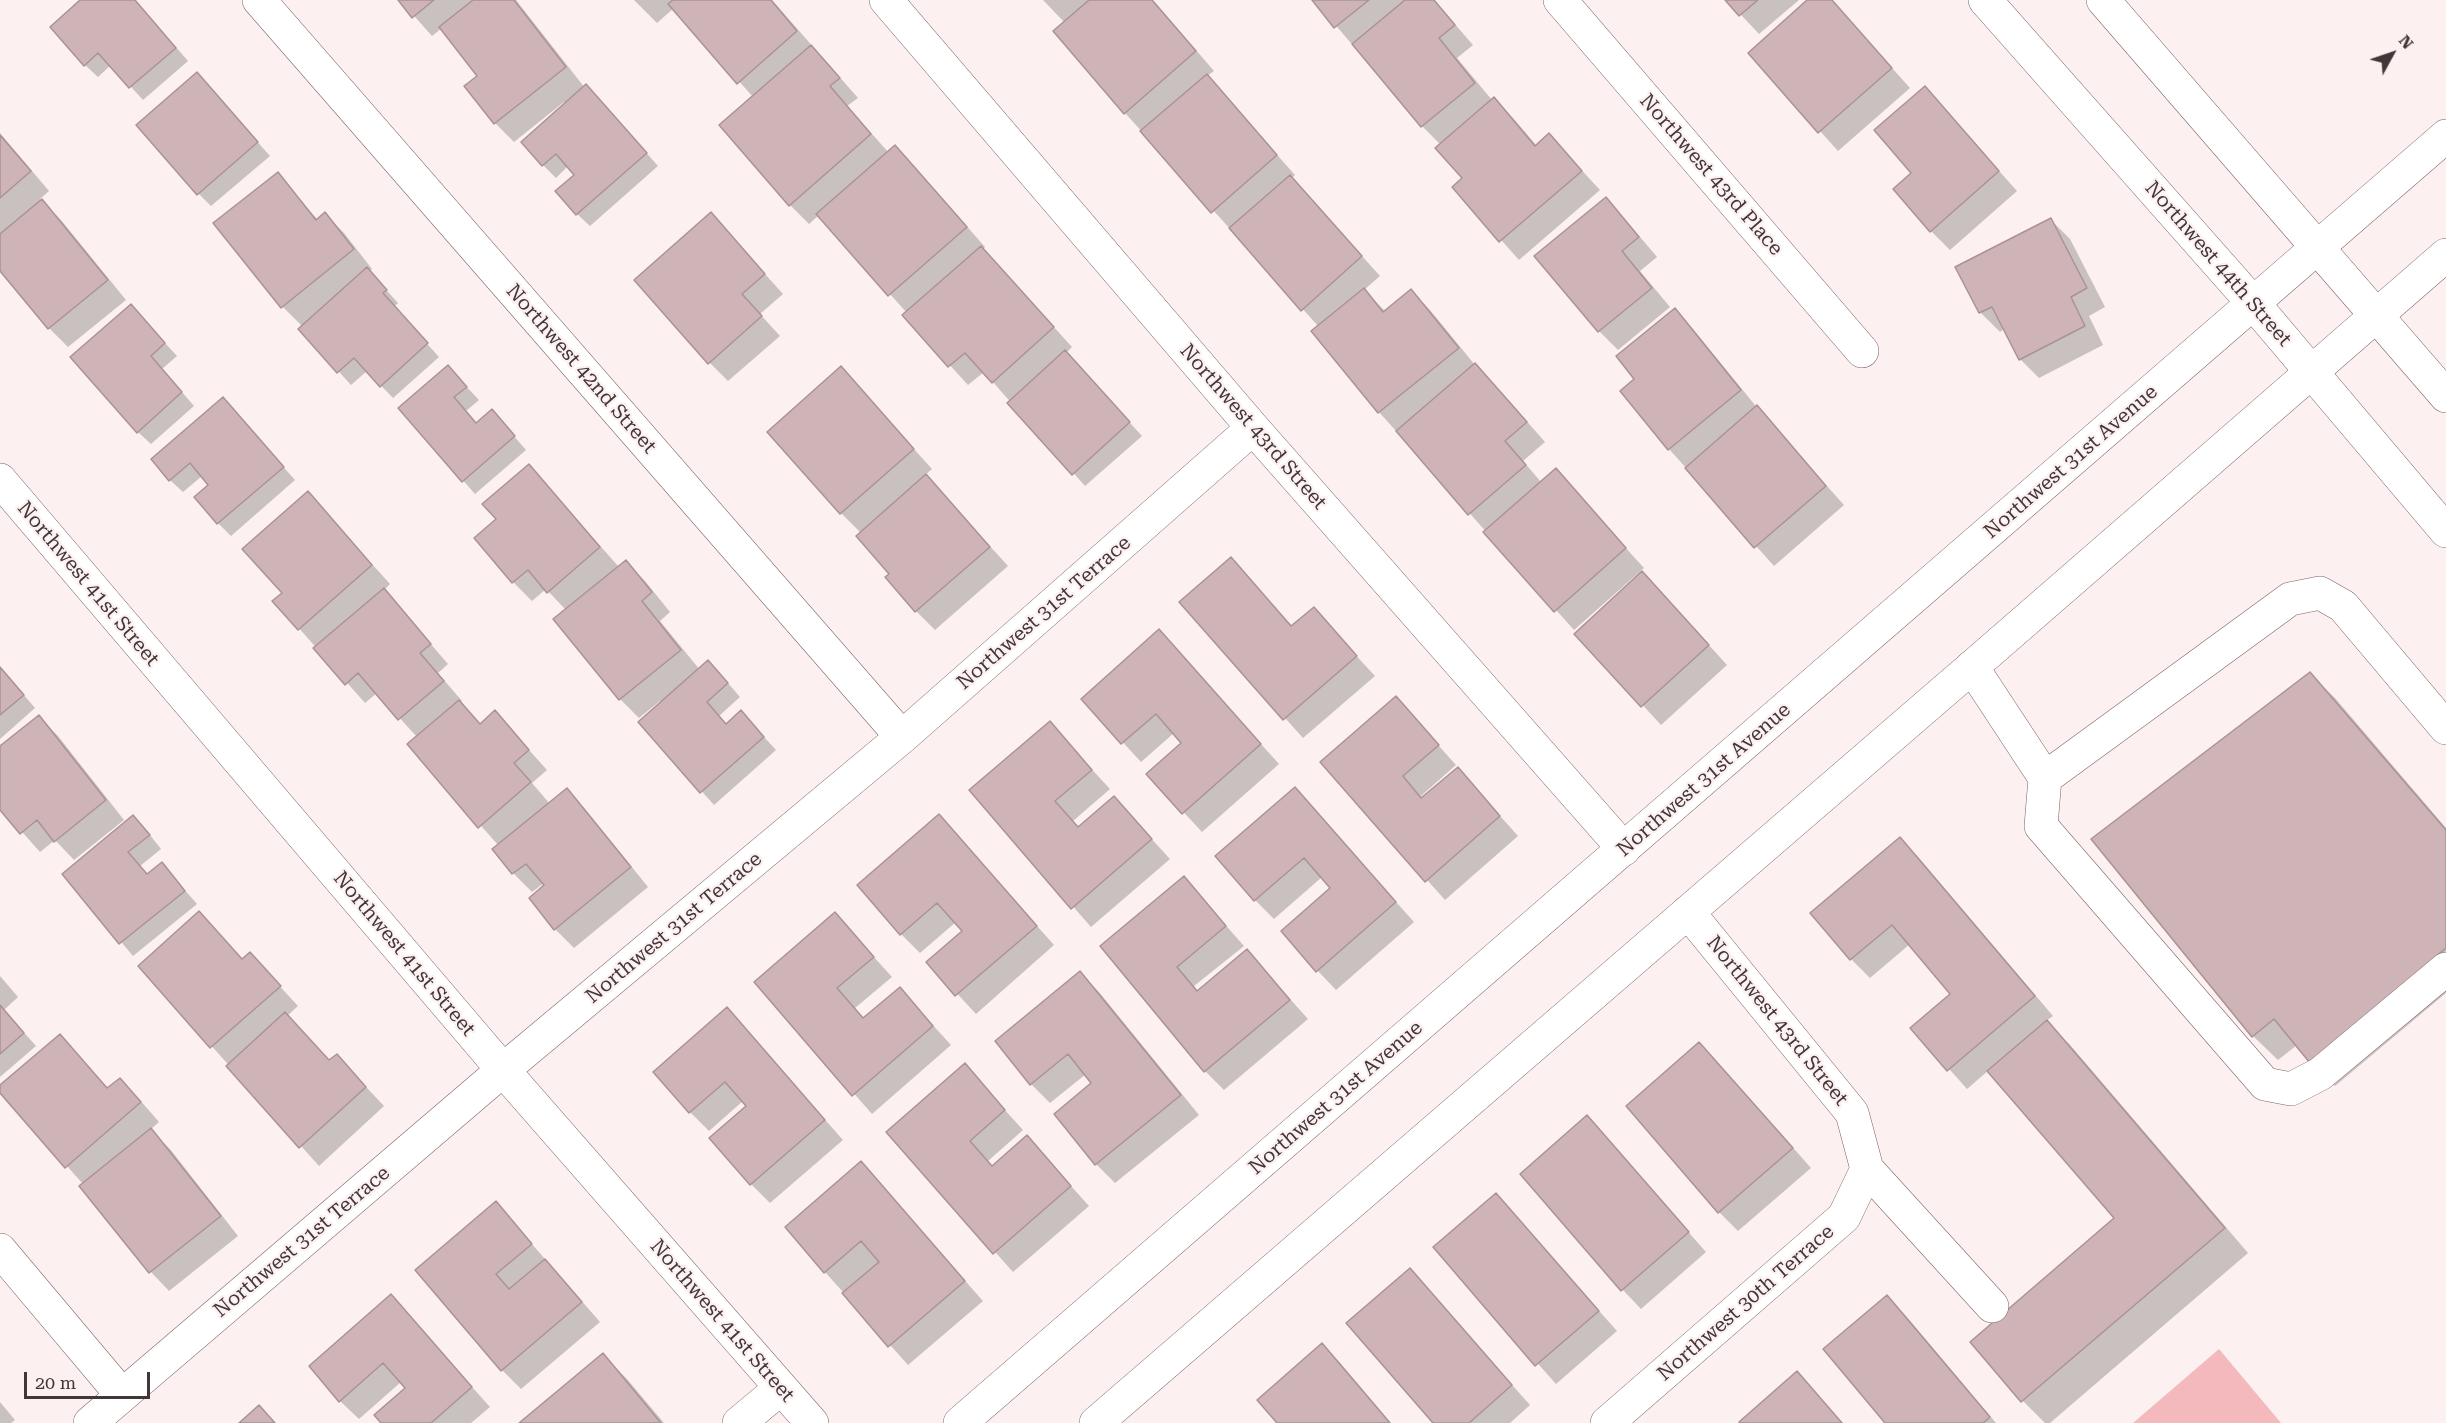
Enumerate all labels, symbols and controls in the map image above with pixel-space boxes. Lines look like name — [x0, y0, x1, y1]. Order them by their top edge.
north arrow — [2362, 24, 2422, 84]
text: N — [2395, 31, 2417, 53]
street label: Northwest 43rd Place — [1634, 89, 1788, 261]
street label: Northwest 44th Street — [2140, 176, 2296, 352]
street label: Northwest 42nd Street — [501, 279, 661, 459]
street label: Northwest 43rd Street — [1175, 339, 1331, 515]
street label: Northwest 31st Avenue — [1979, 380, 2163, 544]
street label: Northwest 41st Street — [12, 497, 164, 671]
street label: Northwest 31st Terrace — [952, 531, 1136, 695]
street label: Northwest 31st Avenue — [1612, 698, 1796, 862]
street label: Northwest 31st Terrace — [581, 847, 767, 1009]
street label: Northwest 41st Street — [328, 867, 480, 1041]
street label: Northwest 43rd Street — [1701, 931, 1853, 1111]
street label: Northwest 31st Avenue — [1244, 1016, 1428, 1180]
street label: Northwest 31st Terrace — [209, 1161, 395, 1323]
street label: Northwest 30th Terrace — [1653, 1220, 1839, 1386]
street label: Northwest 41st Street — [645, 1235, 799, 1407]
scale bar — [27, 1360, 153, 1398]
text: 20 m — [35, 1372, 76, 1393]

